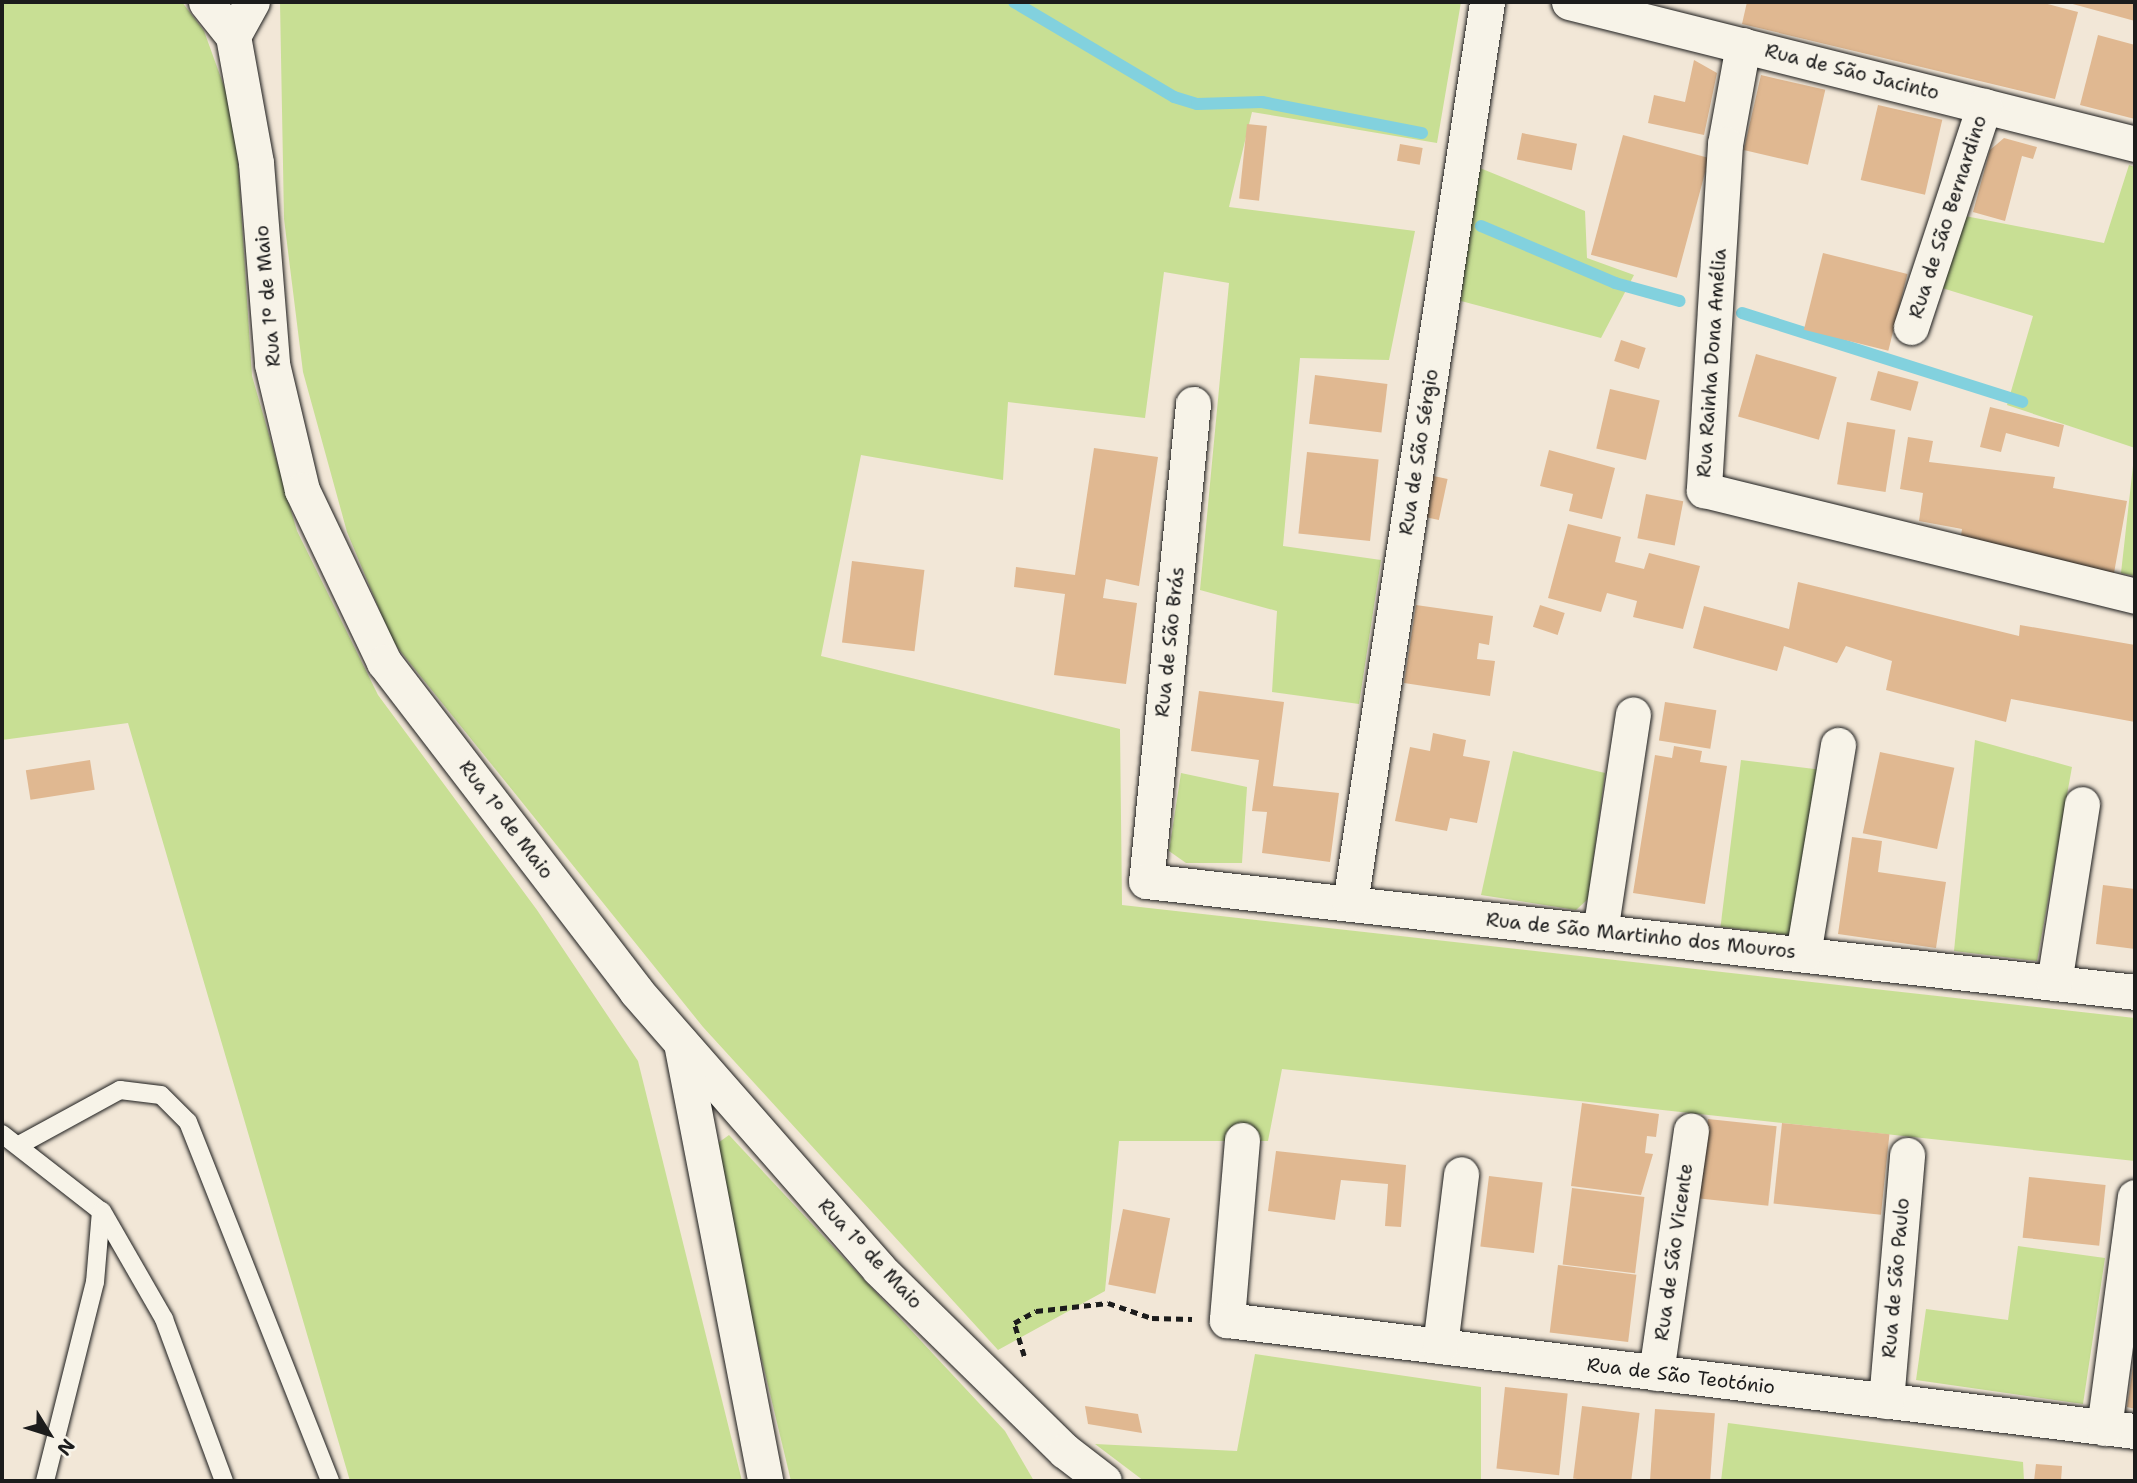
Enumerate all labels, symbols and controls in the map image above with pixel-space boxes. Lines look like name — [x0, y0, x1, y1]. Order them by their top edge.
street label: Rua de São Jacinto — [1763, 39, 1941, 105]
street label: Rua de São Bernardino — [1904, 113, 1992, 321]
street label: Rua 1º de Maio — [250, 224, 286, 368]
street label: Rua Rainha Dona Amélia — [1693, 248, 1731, 478]
street label: Rua de São Sérgio — [1395, 367, 1443, 537]
street label: Rua de São Brás — [1151, 566, 1189, 718]
street label: Rua 1º de Maio — [454, 756, 558, 884]
street label: Rua de São Martinho dos Mouros — [1485, 908, 1797, 964]
street label: Rua de São Vicente — [1650, 1162, 1698, 1342]
street label: Rua 1º de Maio — [813, 1194, 927, 1314]
street label: Rua de São Paulo — [1878, 1197, 1914, 1359]
street label: Rua de São Teotónio — [1586, 1353, 1776, 1399]
north arrow — [14, 1399, 84, 1469]
text: N — [51, 1434, 80, 1461]

